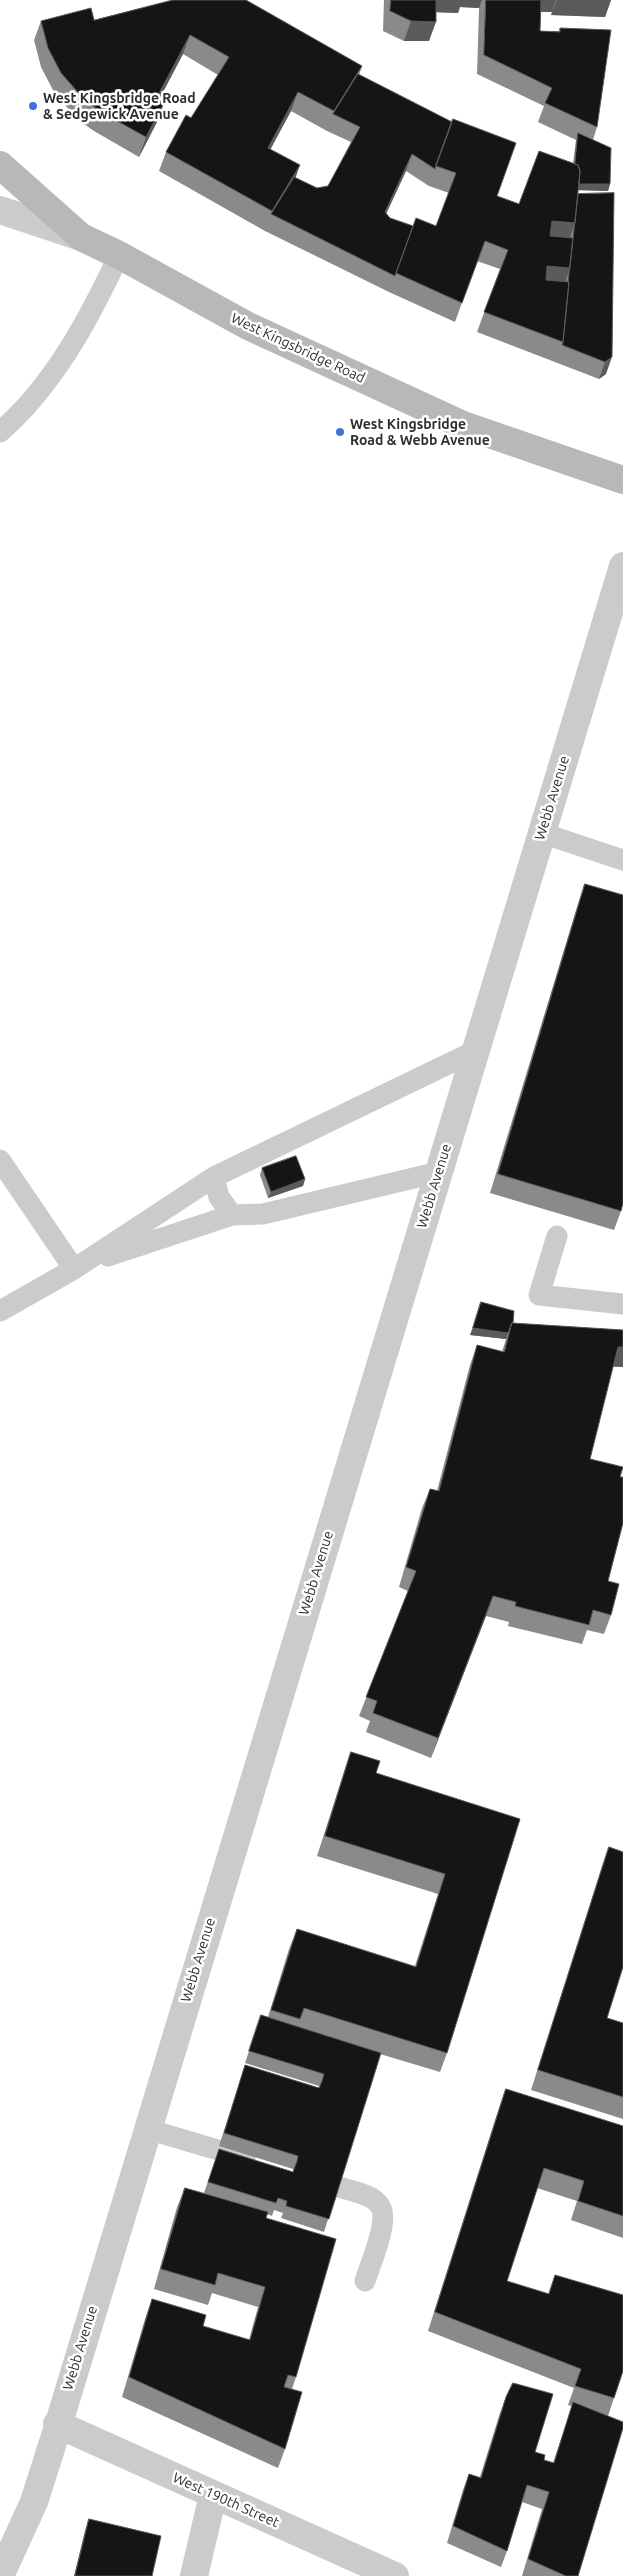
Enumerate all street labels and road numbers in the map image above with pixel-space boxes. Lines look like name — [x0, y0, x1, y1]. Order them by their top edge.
street label: West Kingsbridge Road — [228, 310, 368, 386]
street label: Webb Avenue — [531, 754, 573, 842]
street label: Webb Avenue — [413, 1142, 455, 1230]
street label: Webb Avenue — [295, 1529, 337, 1617]
street label: Webb Avenue — [177, 1916, 219, 2004]
street label: Webb Avenue — [59, 2304, 101, 2392]
street label: West 190th Street — [170, 2469, 282, 2531]

